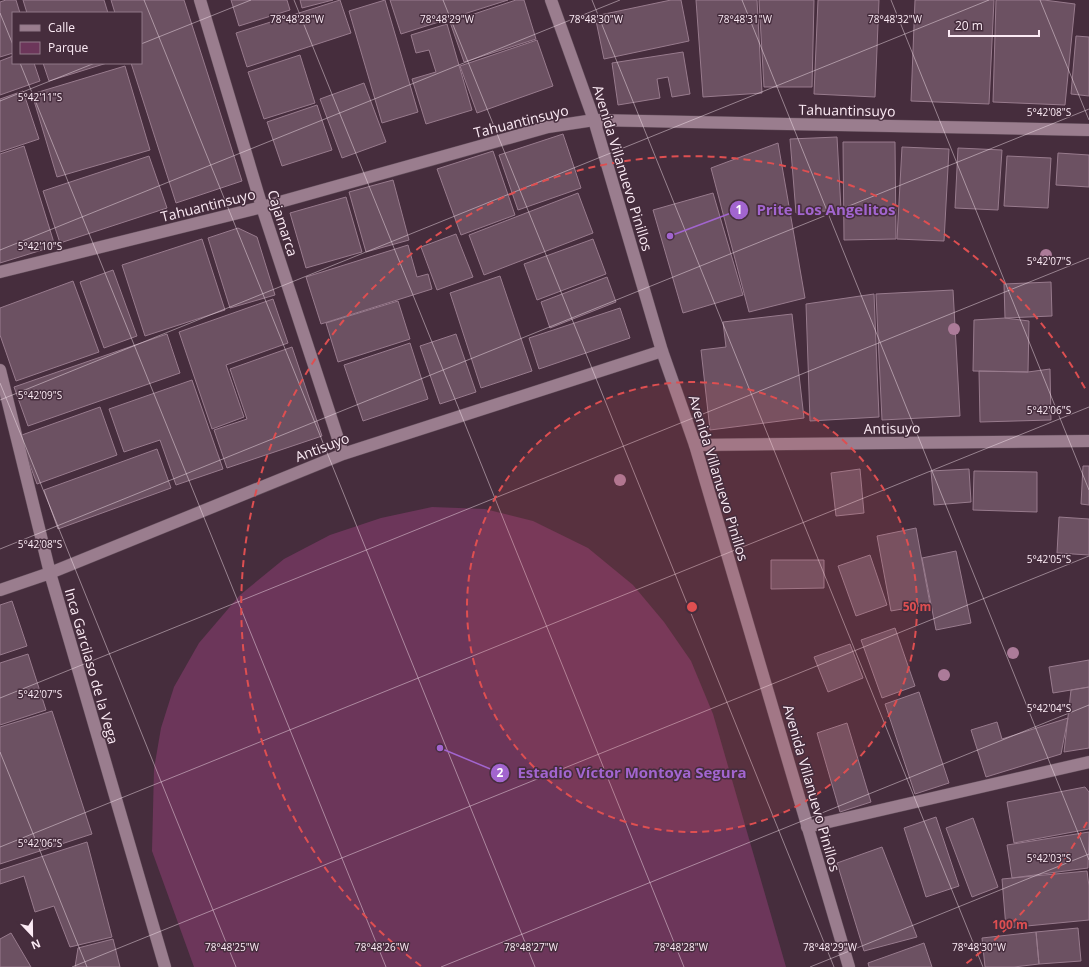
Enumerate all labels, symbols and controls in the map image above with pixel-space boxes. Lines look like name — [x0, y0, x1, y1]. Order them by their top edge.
legend — [12, 12, 142, 64]
text: 78°48'28"W — [270, 12, 325, 26]
text: 78°48'29"W — [420, 12, 475, 26]
text: 78°48'30"W — [569, 12, 624, 26]
text: 78°48'31"W — [718, 12, 773, 26]
text: 78°48'32"W — [868, 12, 923, 26]
scale bar — [949, 12, 1039, 38]
text: 20 m — [955, 17, 983, 34]
text: Calle — [48, 19, 75, 36]
text: Parque — [48, 39, 88, 56]
street label: Avenida Villanuevo Pinillos — [589, 83, 657, 254]
text: 5°42'11"S — [18, 90, 62, 104]
street label: Tahuantinsuyo — [472, 100, 570, 142]
street label: Tahuantinsuyo — [798, 100, 896, 120]
text: 5°42'08"S — [1027, 105, 1071, 119]
street label: Tahuantinsuyo — [159, 184, 257, 226]
street label: Cajamarca — [263, 187, 303, 259]
callout: Prite Los Angelitos — [729, 197, 904, 224]
text: Prite Los Angelitos — [756, 199, 896, 219]
text: 1 — [736, 201, 742, 218]
text: 5°42'10"S — [18, 239, 62, 253]
text: 5°42'07"S — [1027, 254, 1071, 268]
text: 5°42'09"S — [18, 388, 62, 402]
street label: Avenida Villanuevo Pinillos — [685, 393, 753, 564]
text: 5°42'06"S — [1027, 403, 1071, 417]
street label: Antisuyo — [864, 418, 920, 438]
street label: Antisuyo — [292, 428, 352, 466]
text: 5°42'08"S — [18, 537, 62, 551]
text: 5°42'05"S — [1027, 552, 1071, 566]
street label: Inca Garcilaso de la Vega — [61, 586, 123, 746]
text: 50 m — [903, 598, 931, 615]
centre of rings — [685, 600, 699, 614]
text: 5°42'07"S — [18, 687, 62, 701]
text: 5°42'04"S — [1027, 701, 1071, 715]
street label: Avenida Villanuevo Pinillos — [779, 702, 845, 874]
callout: Estadio Víctor Montoya Segura — [490, 759, 755, 786]
text: Estadio Víctor Montoya Segura — [517, 762, 747, 782]
text: 2 — [497, 764, 504, 781]
text: 5°42'06"S — [18, 836, 62, 850]
text: 5°42'03"S — [1027, 851, 1071, 865]
north arrow — [12, 915, 52, 955]
text: 100 m — [992, 916, 1028, 933]
text: N — [29, 936, 43, 953]
text: 78°48'25"W — [205, 940, 260, 954]
text: 78°48'26"W — [355, 940, 410, 954]
text: 78°48'27"W — [504, 940, 559, 954]
text: 78°48'28"W — [654, 940, 709, 954]
text: 78°48'29"W — [803, 940, 858, 954]
text: 78°48'30"W — [952, 940, 1007, 954]

